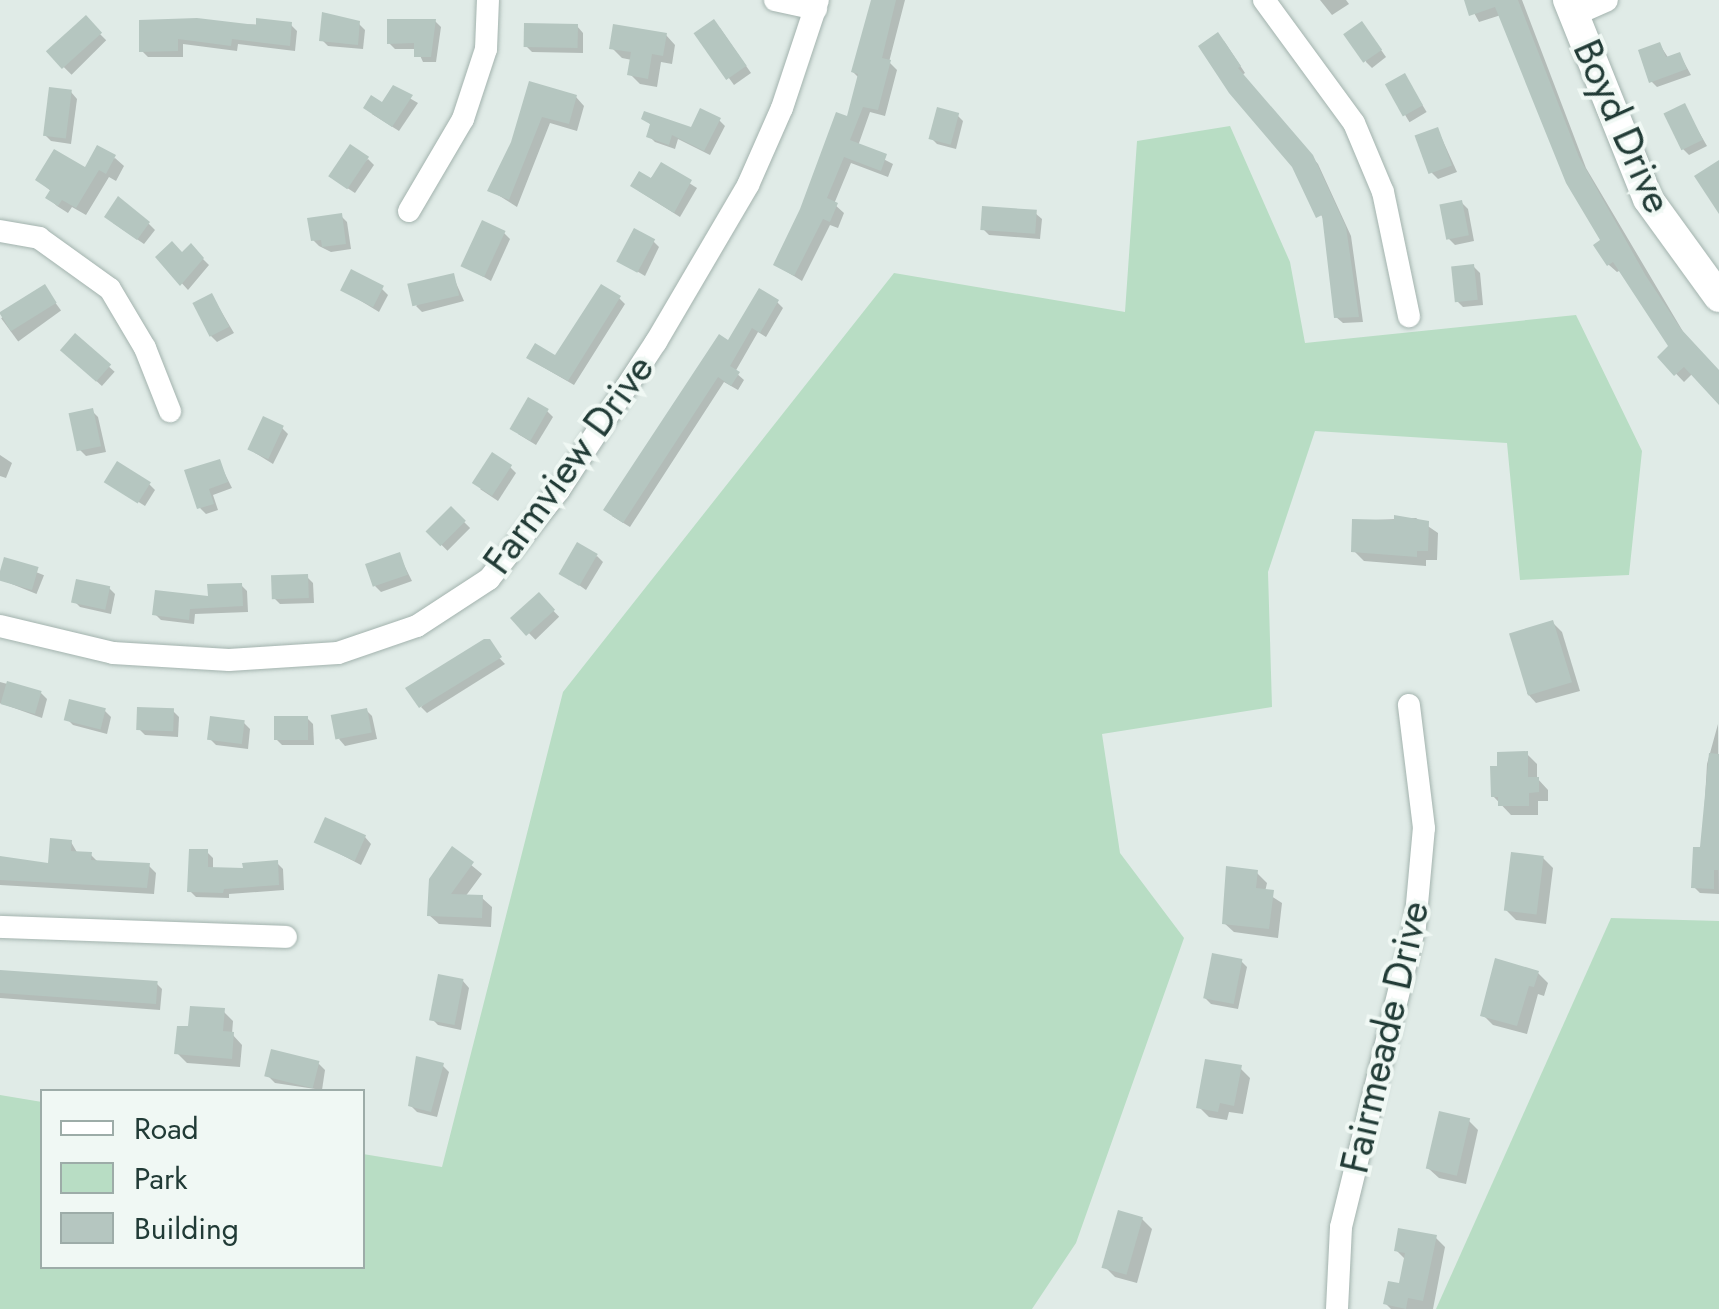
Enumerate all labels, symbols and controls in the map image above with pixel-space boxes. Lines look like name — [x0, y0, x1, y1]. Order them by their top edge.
street label: Boyd Drive — [1563, 32, 1683, 220]
street label: Farmview Drive — [473, 345, 663, 583]
street label: Fairmeade Drive — [1329, 896, 1439, 1178]
legend — [40, 1089, 365, 1269]
text: Road — [134, 1107, 199, 1150]
text: Park — [134, 1157, 187, 1200]
text: Building — [134, 1207, 239, 1250]

